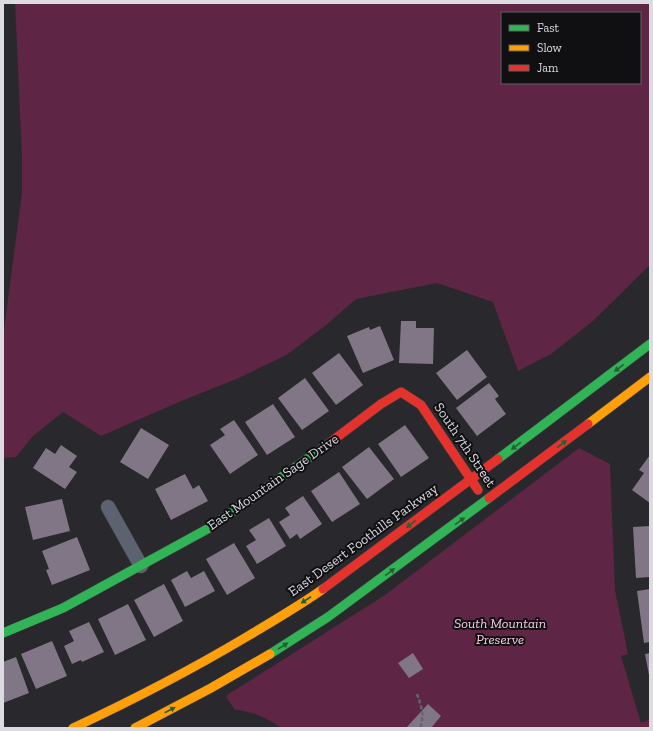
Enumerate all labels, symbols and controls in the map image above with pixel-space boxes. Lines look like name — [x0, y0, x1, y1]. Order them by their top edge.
legend — [501, 12, 641, 84]
text: Fast — [537, 21, 560, 35]
text: Slow — [537, 41, 563, 55]
text: Jam — [537, 61, 559, 75]
one-way arrow — [614, 363, 625, 372]
street label: South 7th Street — [431, 400, 500, 491]
street label: East Mountain Sage Drive — [204, 430, 342, 534]
one-way arrow — [557, 440, 568, 449]
one-way arrow — [510, 442, 521, 450]
street label: East Desert Foothills Parkway — [285, 480, 442, 600]
one-way arrow — [454, 517, 465, 525]
one-way arrow — [406, 520, 417, 528]
one-way arrow — [384, 568, 395, 577]
one-way arrow — [301, 596, 311, 604]
park label: South Mountain Preserve — [454, 615, 546, 648]
one-way arrow — [277, 643, 289, 650]
one-way arrow — [164, 707, 176, 713]

